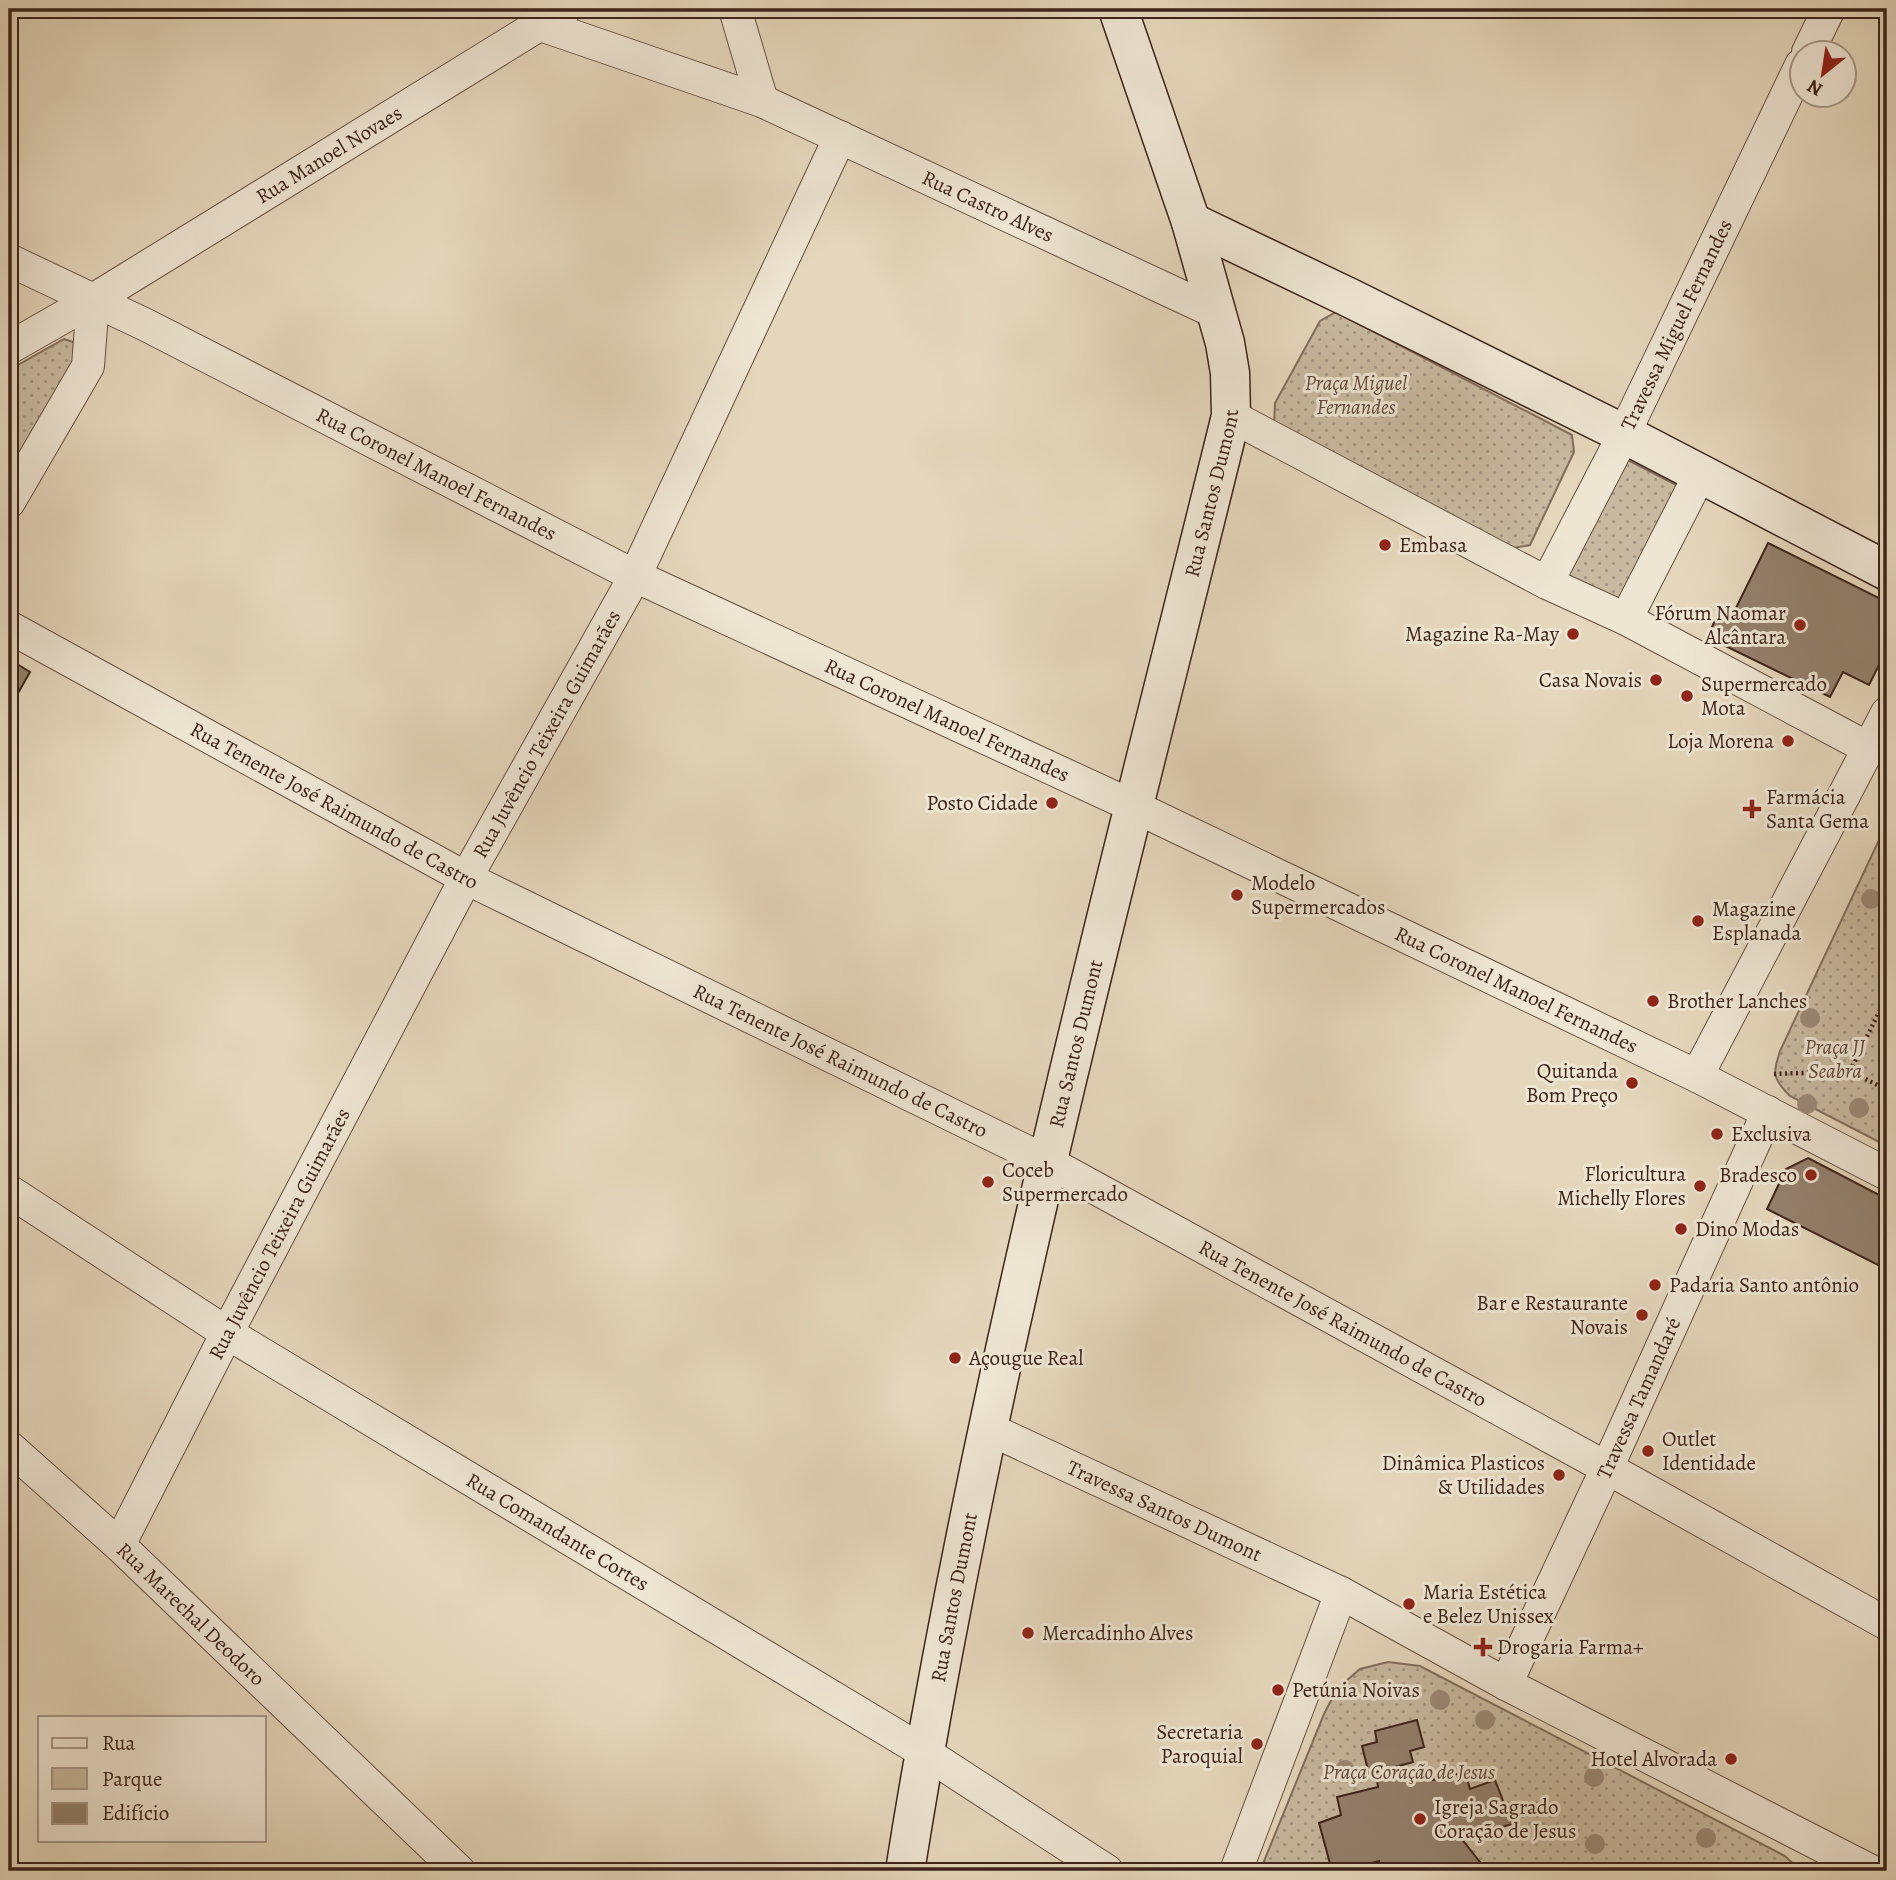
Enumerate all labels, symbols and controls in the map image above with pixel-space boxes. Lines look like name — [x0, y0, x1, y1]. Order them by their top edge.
north arrow — [1787, 38, 1857, 108]
text: N — [1802, 73, 1827, 103]
street label: Rua Manoel Novaes — [251, 99, 407, 210]
street label: Rua Castro Alves — [917, 163, 1058, 249]
street label: Travessa Miguel Fernandes — [1614, 215, 1739, 435]
park label: Praça Miguel Fernandes — [1305, 369, 1408, 421]
street label: Rua Coronel Manoel Fernandes — [311, 401, 561, 547]
street label: Rua Santos Dumont — [1178, 409, 1245, 580]
place label: Embasa — [1399, 531, 1467, 559]
marker: Embasa — [1377, 537, 1393, 553]
place label: Fórum Naomar Alcântara — [1654, 599, 1786, 651]
street label: Rua Juvêncio Teixeira Guimarães — [466, 605, 627, 863]
marker: Fórum Naomar Alcântara — [1792, 617, 1808, 633]
place label: Magazine Ra-May — [1405, 620, 1560, 648]
marker: Magazine Ra-May — [1565, 626, 1581, 642]
street label: Rua Coronel Manoel Fernandes — [820, 652, 1074, 789]
place label: Casa Novais — [1539, 666, 1642, 694]
place label: Supermercado Mota — [1701, 670, 1827, 722]
marker: Casa Novais — [1648, 672, 1664, 688]
marker: Supermercado Mota — [1679, 688, 1695, 704]
street label: Rua Tenente José Raimundo de Castro — [185, 715, 483, 896]
place label: Loja Morena — [1667, 727, 1774, 755]
marker: Loja Morena — [1780, 733, 1796, 749]
place label: Farmácia Santa Gema — [1766, 783, 1869, 835]
place label: Posto Cidade — [927, 789, 1038, 817]
marker: Posto Cidade — [1044, 795, 1060, 811]
marker: Farmácia Santa Gema — [1744, 801, 1760, 817]
place label: Modelo Supermercados — [1251, 869, 1385, 921]
marker: Modelo Supermercados — [1229, 887, 1245, 903]
place label: Magazine Esplanada — [1712, 895, 1801, 947]
marker: Magazine Esplanada — [1690, 913, 1706, 929]
street label: Rua Coronel Manoel Fernandes — [1390, 919, 1643, 1060]
street label: Rua Santos Dumont — [1042, 957, 1110, 1131]
street label: Rua Tenente José Raimundo de Castro — [688, 977, 992, 1144]
place label: Brother Lanches — [1667, 987, 1807, 1015]
marker: Brother Lanches — [1645, 993, 1661, 1009]
park label: Praça JJ Seabra — [1805, 1033, 1866, 1085]
place label: Quitanda Bom Preço — [1526, 1057, 1618, 1109]
marker: Quitanda Bom Preço — [1624, 1075, 1640, 1091]
street label: Rua Juvêncio Teixeira Guimarães — [202, 1103, 357, 1365]
place label: Exclusiva — [1731, 1120, 1812, 1148]
marker: Exclusiva — [1709, 1126, 1725, 1142]
place label: Coceb Supermercado — [1002, 1156, 1128, 1208]
place label: Floricultura Michelly Flores — [1557, 1160, 1686, 1212]
place label: Bradesco — [1719, 1161, 1797, 1189]
marker: Bradesco — [1803, 1167, 1819, 1183]
marker: Coceb Supermercado — [980, 1174, 996, 1190]
marker: Floricultura Michelly Flores — [1692, 1178, 1708, 1194]
place label: Dino Modas — [1695, 1215, 1799, 1243]
marker: Dino Modas — [1673, 1221, 1689, 1237]
street label: Rua Tenente José Raimundo de Castro — [1194, 1233, 1492, 1414]
place label: Padaria Santo antônio — [1669, 1271, 1859, 1299]
marker: Padaria Santo antônio — [1647, 1277, 1663, 1293]
place label: Bar e Restaurante Novais — [1476, 1289, 1628, 1341]
marker: Bar e Restaurante Novais — [1634, 1307, 1650, 1323]
street label: Travessa Tamandaré — [1590, 1313, 1687, 1484]
place label: Açougue Real — [968, 1344, 1083, 1372]
marker: Açougue Real — [947, 1350, 963, 1366]
place label: Outlet Identidade — [1662, 1425, 1756, 1477]
marker: Outlet Identidade — [1640, 1443, 1656, 1459]
place label: Dinâmica Plasticos & Utilidades — [1382, 1449, 1545, 1501]
street label: Travessa Santos Dumont — [1063, 1453, 1267, 1568]
street label: Rua Comandante Cortes — [461, 1466, 654, 1598]
marker: Dinâmica Plasticos & Utilidades — [1551, 1467, 1567, 1483]
street label: Rua Santos Dumont — [924, 1510, 984, 1684]
street label: Rua Marechal Deodoro — [110, 1536, 271, 1692]
place label: Maria Estética e Belez Unissex — [1423, 1578, 1554, 1630]
marker: Maria Estética e Belez Unissex — [1401, 1596, 1417, 1612]
place label: Mercadinho Alves — [1042, 1619, 1193, 1647]
marker: Mercadinho Alves — [1020, 1625, 1036, 1641]
place label: Drogaria Farma+ — [1497, 1633, 1644, 1661]
marker: Drogaria Farma+ — [1475, 1639, 1491, 1655]
place label: Petúnia Noivas — [1292, 1676, 1420, 1704]
marker: Petúnia Noivas — [1270, 1682, 1286, 1698]
legend — [38, 1716, 266, 1842]
place label: Secretaria Paroquial — [1156, 1718, 1243, 1770]
text: Rua — [102, 1729, 136, 1757]
marker: Secretaria Paroquial — [1249, 1736, 1265, 1752]
place label: Hotel Alvorada — [1590, 1745, 1717, 1773]
marker: Hotel Alvorada — [1723, 1751, 1739, 1767]
park label: Praça Coração de Jesus — [1323, 1758, 1495, 1786]
text: Parque — [102, 1765, 162, 1793]
place label: Igreja Sagrado Coração de Jesus — [1434, 1793, 1576, 1845]
text: Edifício — [102, 1799, 169, 1827]
marker: Igreja Sagrado Coração de Jesus — [1412, 1811, 1428, 1827]

